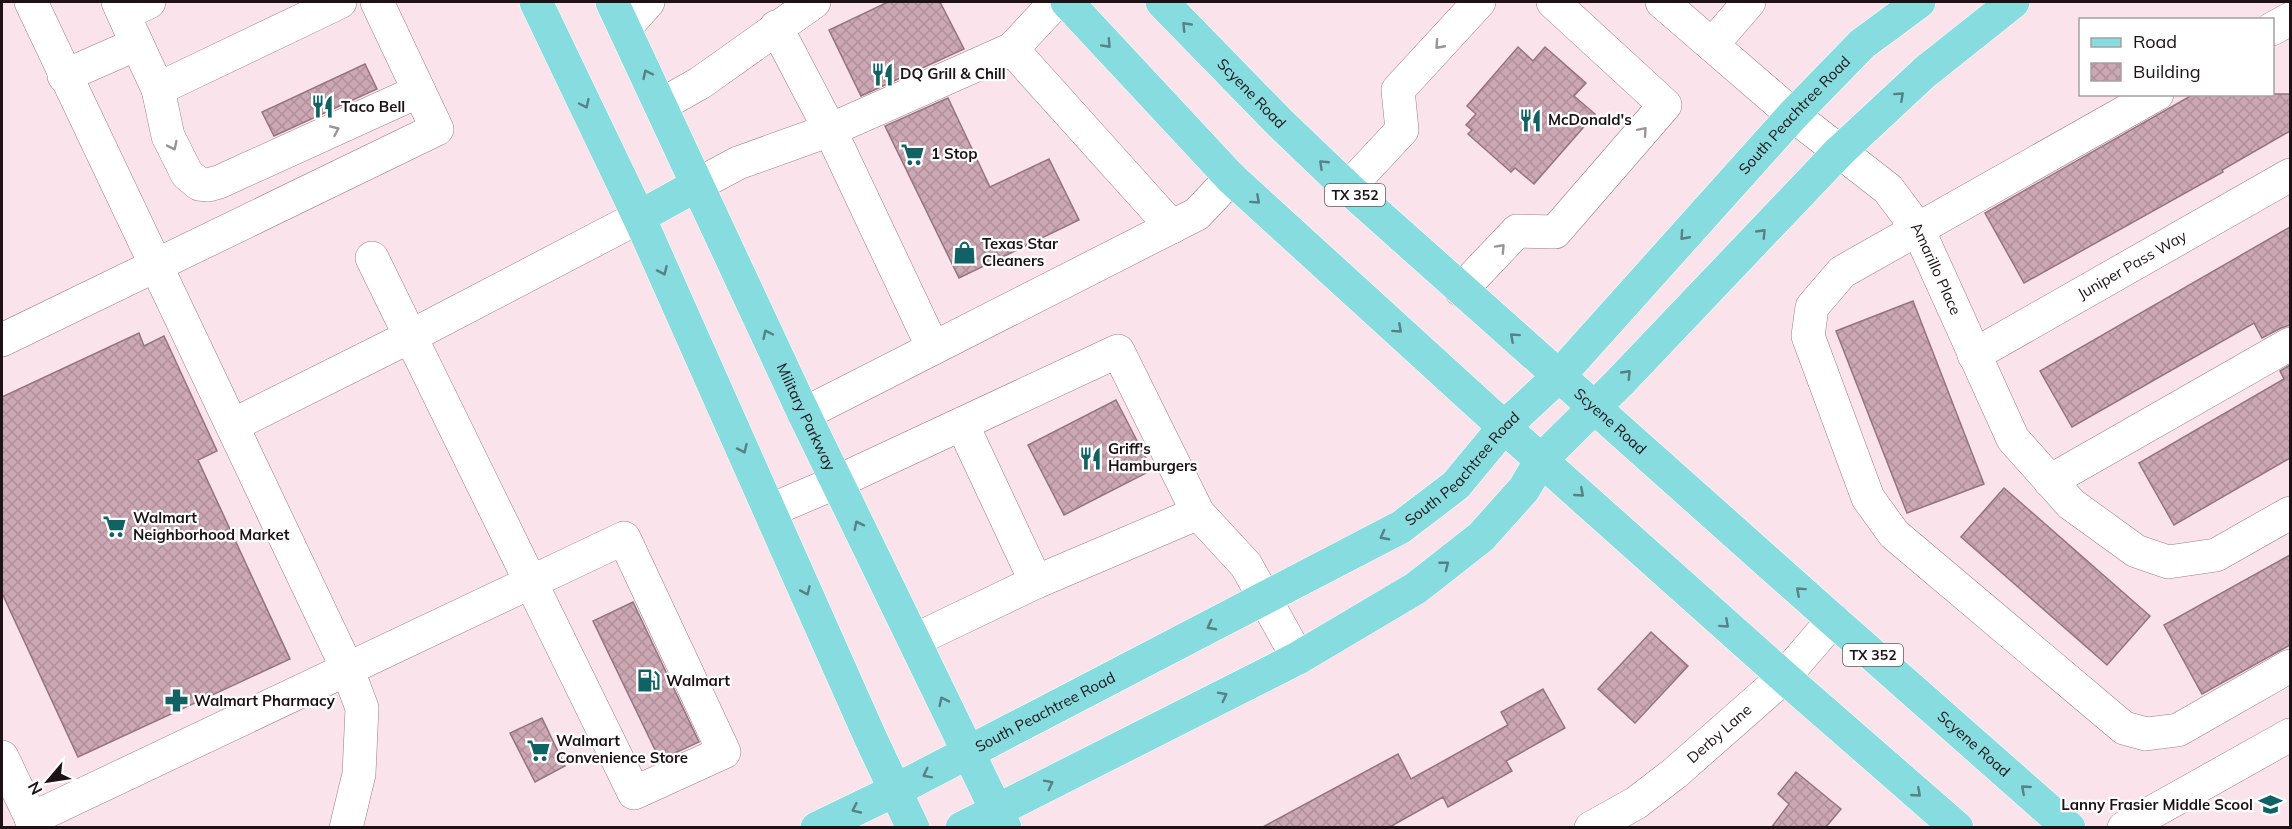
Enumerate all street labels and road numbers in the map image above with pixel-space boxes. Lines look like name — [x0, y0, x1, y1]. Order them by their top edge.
street label: South Peachtree Road — [1734, 52, 1854, 178]
street label: Scyene Road — [1213, 54, 1290, 132]
road number: TX 352 — [1325, 184, 1385, 206]
street label: Amarillo Place — [1907, 218, 1966, 318]
street label: Juniper Pass Way — [2074, 226, 2190, 303]
street label: Military Parkway — [773, 360, 840, 474]
street label: Scyene Road — [1570, 384, 1651, 458]
street label: South Peachtree Road — [1401, 407, 1523, 530]
road number: TX 352 — [1843, 644, 1903, 666]
street label: South Peachtree Road — [972, 668, 1118, 756]
street label: Derby Lane — [1683, 700, 1755, 767]
street label: Scyene Road — [1934, 706, 2014, 781]

